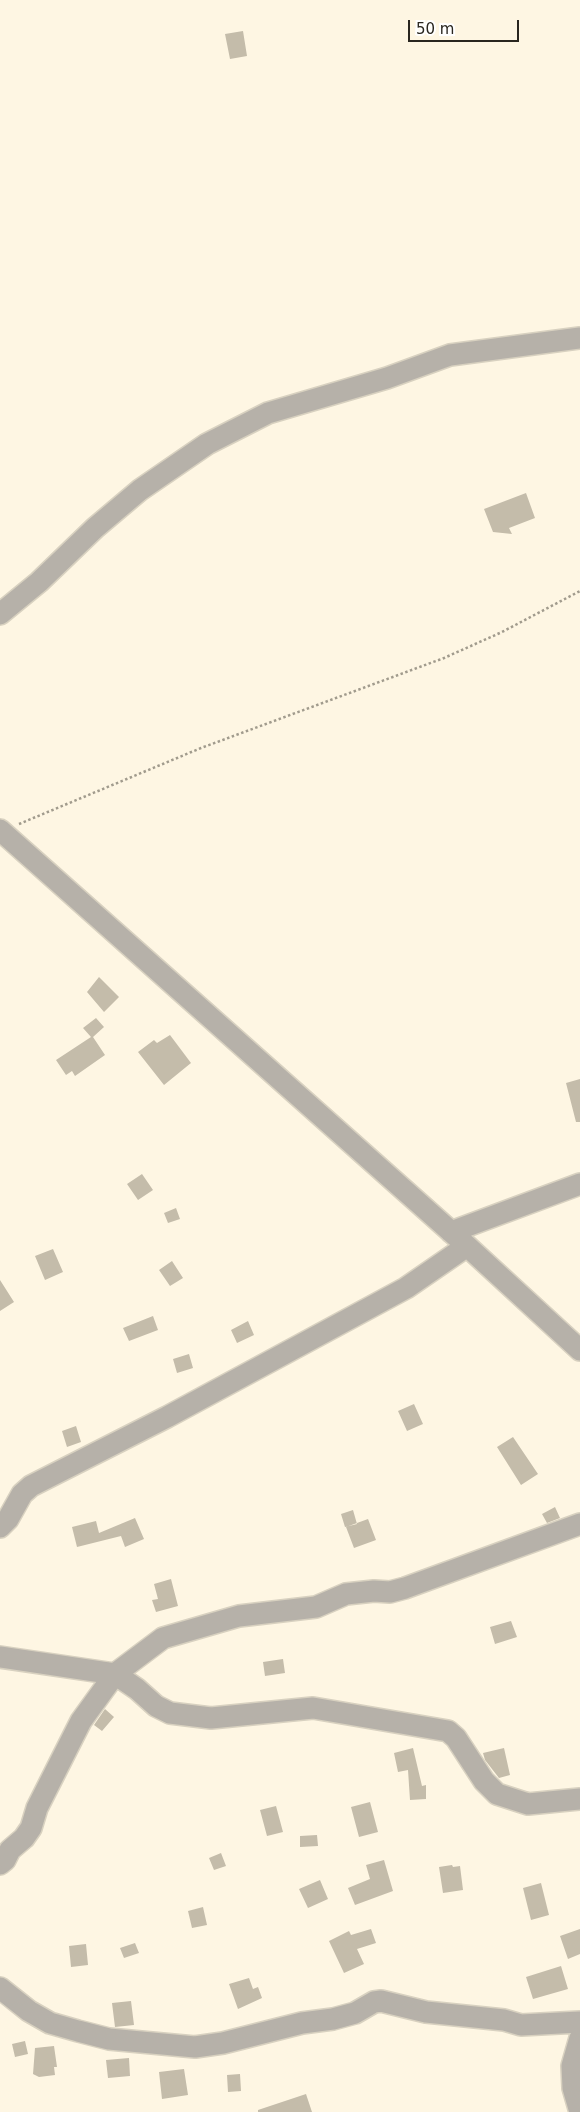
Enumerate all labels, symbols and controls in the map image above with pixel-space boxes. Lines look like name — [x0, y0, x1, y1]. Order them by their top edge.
scale bar — [410, 10, 521, 42]
text: 50 m — [416, 20, 454, 38]

